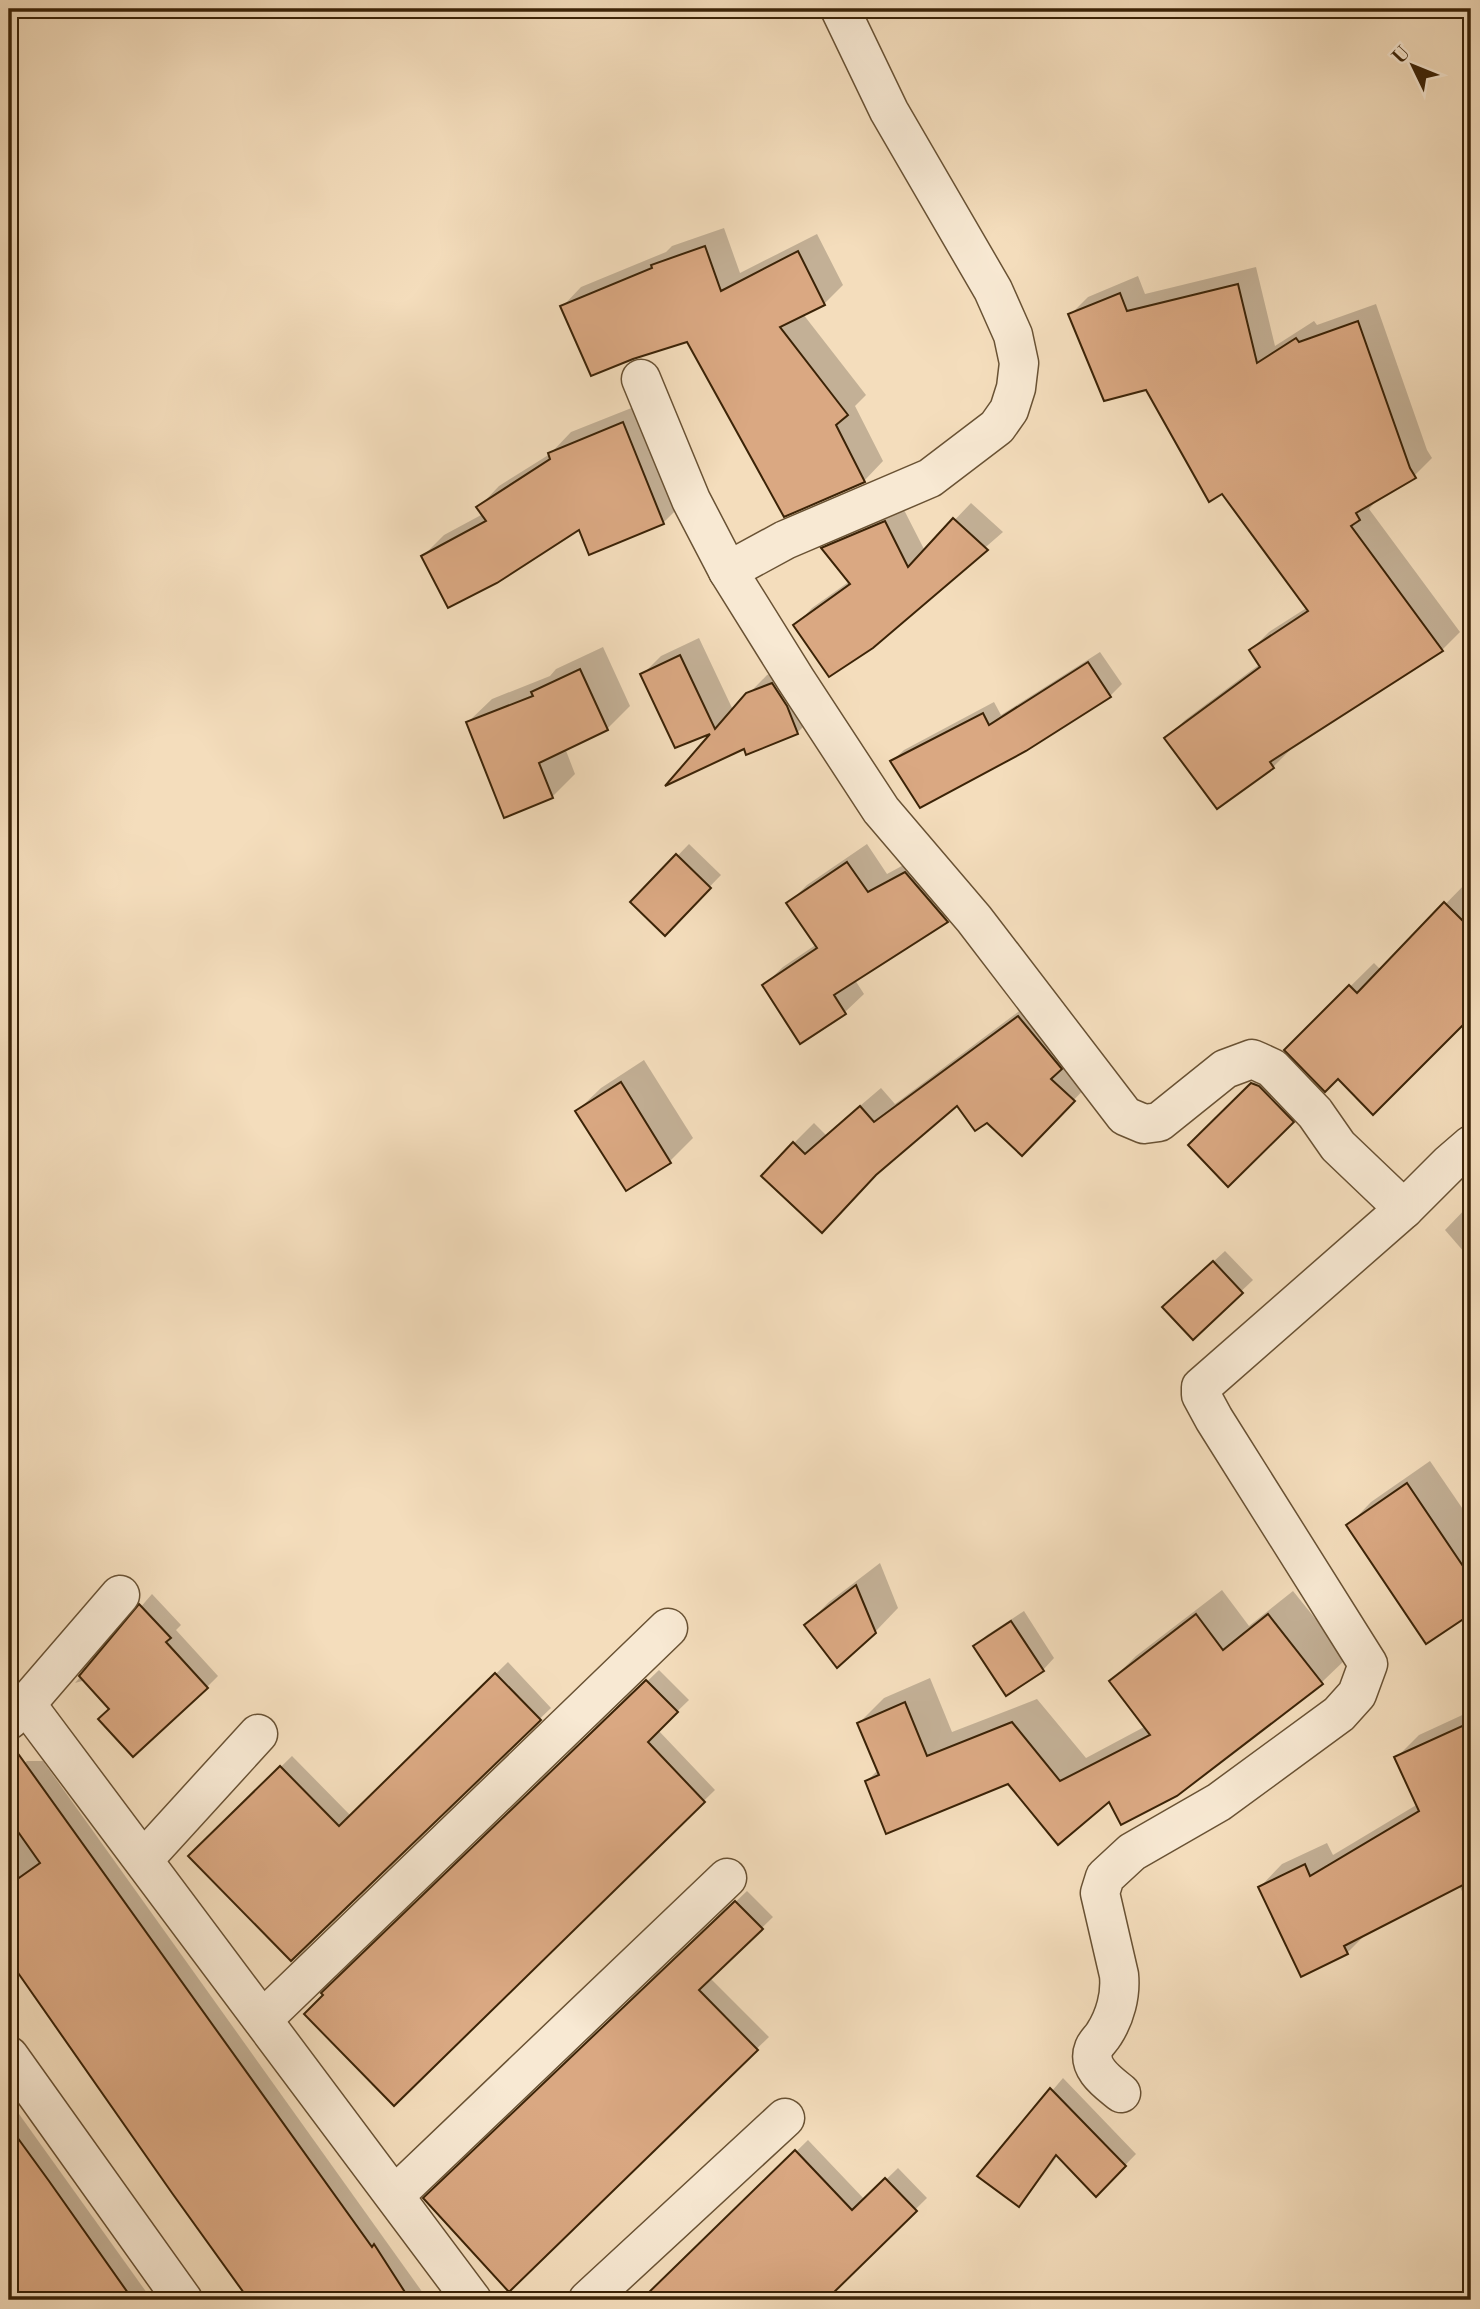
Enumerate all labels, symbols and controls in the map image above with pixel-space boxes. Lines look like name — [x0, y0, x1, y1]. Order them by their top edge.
north arrow — [1378, 32, 1448, 102]
text: U — [1388, 41, 1415, 69]

